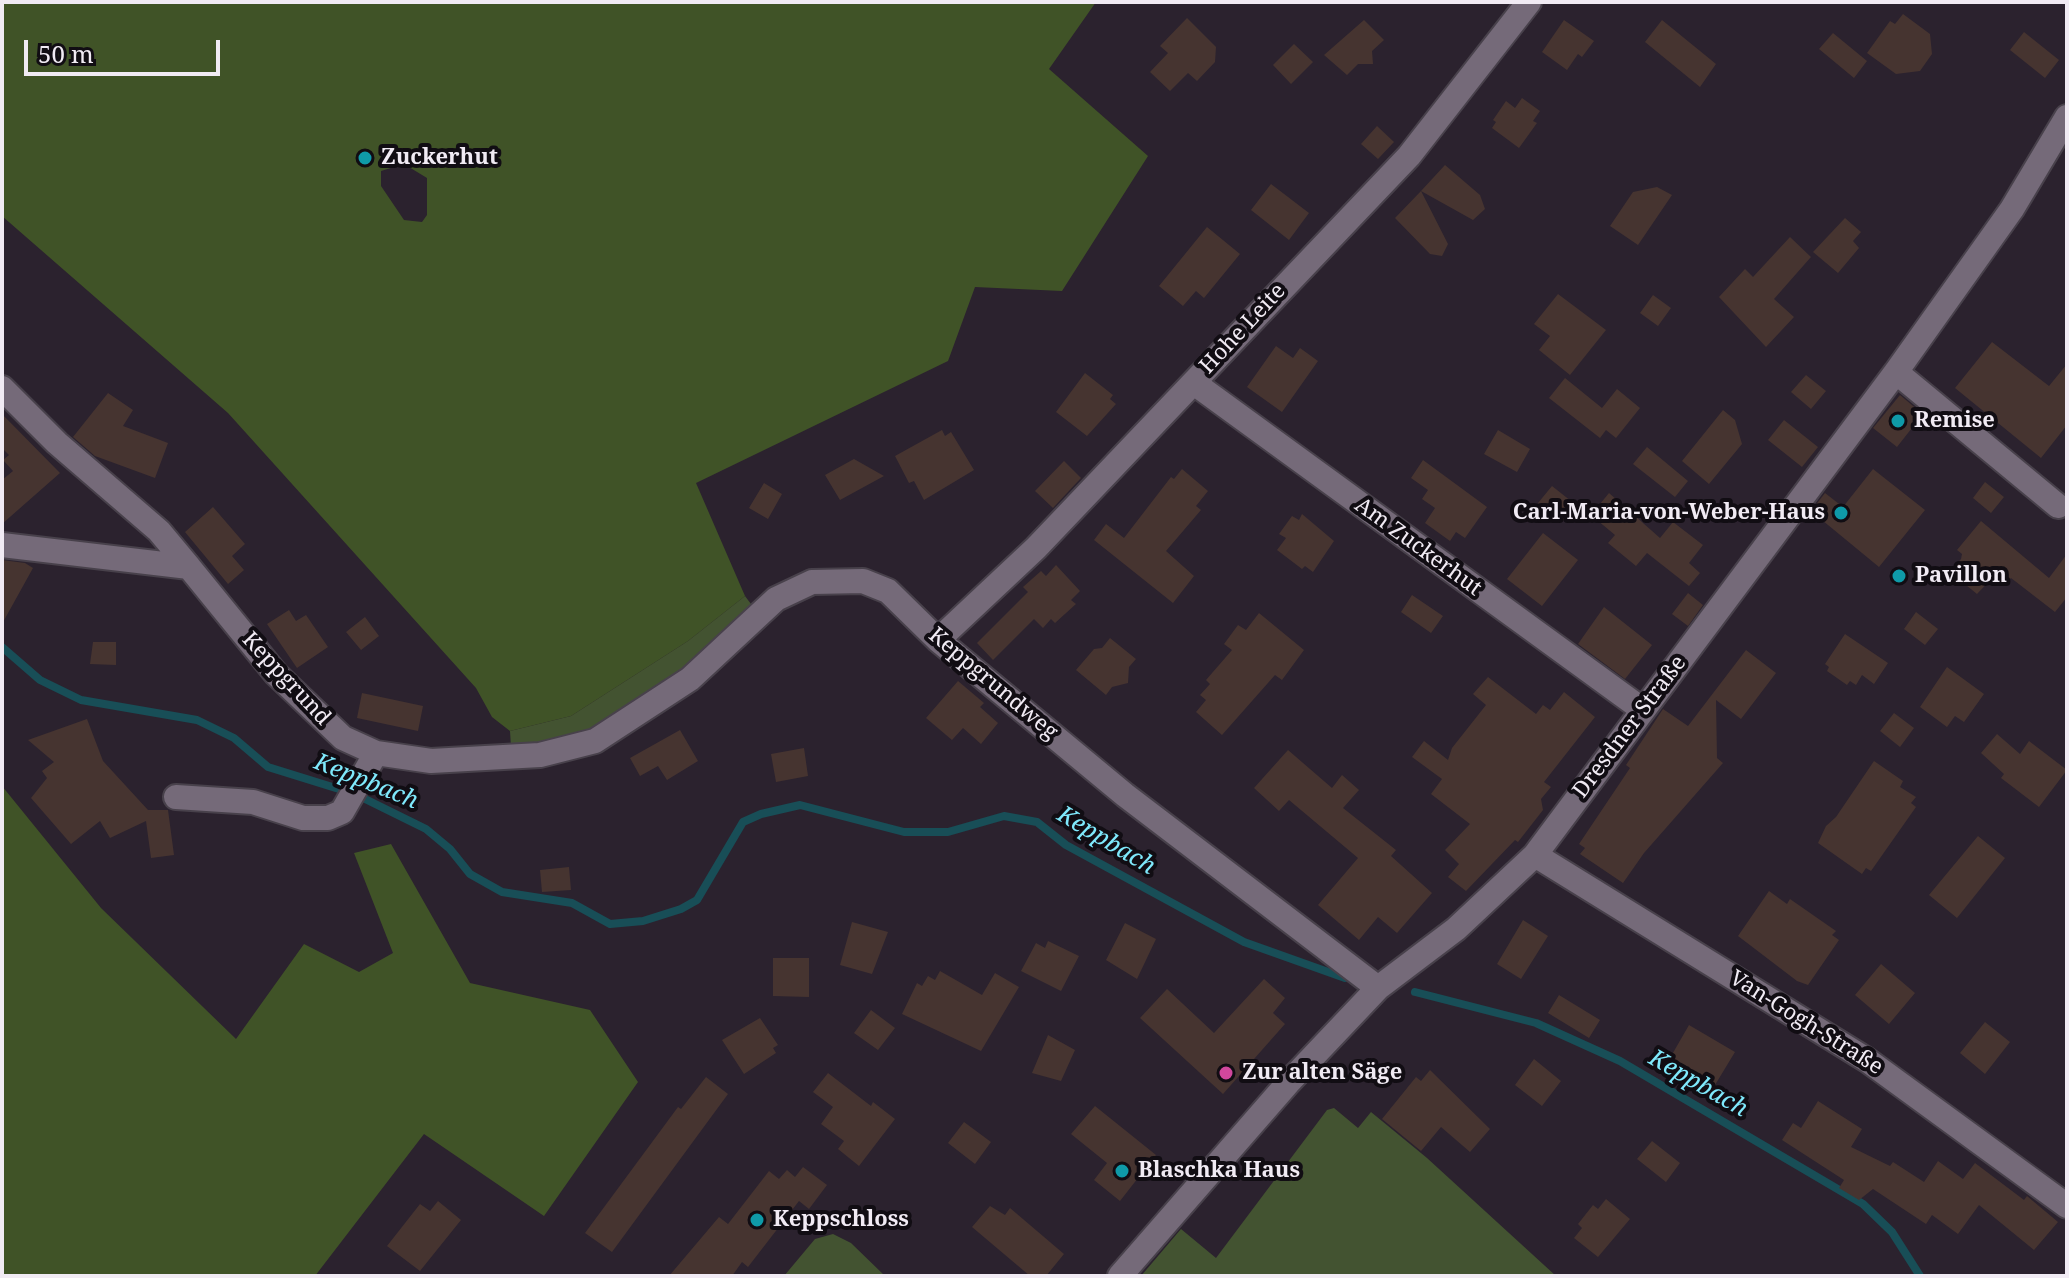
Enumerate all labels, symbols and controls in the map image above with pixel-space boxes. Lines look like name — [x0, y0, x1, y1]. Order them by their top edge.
scale bar — [28, 24, 224, 74]
text: 50 m — [38, 37, 94, 70]
place label: Zuckerhut — [381, 145, 498, 171]
marker: Zuckerhut — [356, 149, 374, 167]
street label: Hohe Leite — [1195, 278, 1291, 380]
place label: Remise — [1914, 408, 1995, 434]
marker: Remise — [1889, 412, 1907, 430]
street label: Am Zuckerhut — [1350, 492, 1486, 602]
place label: Carl-Maria-von-Weber-Haus — [1513, 500, 1825, 526]
marker: Carl-Maria-von-Weber-Haus — [1832, 504, 1850, 522]
place label: Pavillon — [1915, 563, 2007, 589]
marker: Pavillon — [1890, 567, 1908, 585]
street label: Keppgrundweg — [923, 622, 1063, 746]
street label: Keppgrund — [236, 627, 336, 731]
street label: Dresdner Straße — [1568, 651, 1692, 803]
water label: Keppbach — [310, 748, 422, 816]
water label: Keppbach — [1052, 801, 1160, 881]
street label: Van-Gogh-Straße — [1724, 965, 1888, 1081]
water label: Keppbach — [1643, 1044, 1753, 1124]
place label: Zur alten Säge — [1242, 1060, 1402, 1086]
marker: Zur alten Säge — [1217, 1064, 1235, 1082]
place label: Blaschka Haus — [1138, 1158, 1300, 1184]
marker: Blaschka Haus — [1113, 1162, 1131, 1180]
place label: Keppschloss — [773, 1207, 909, 1233]
marker: Keppschloss — [748, 1211, 766, 1229]

